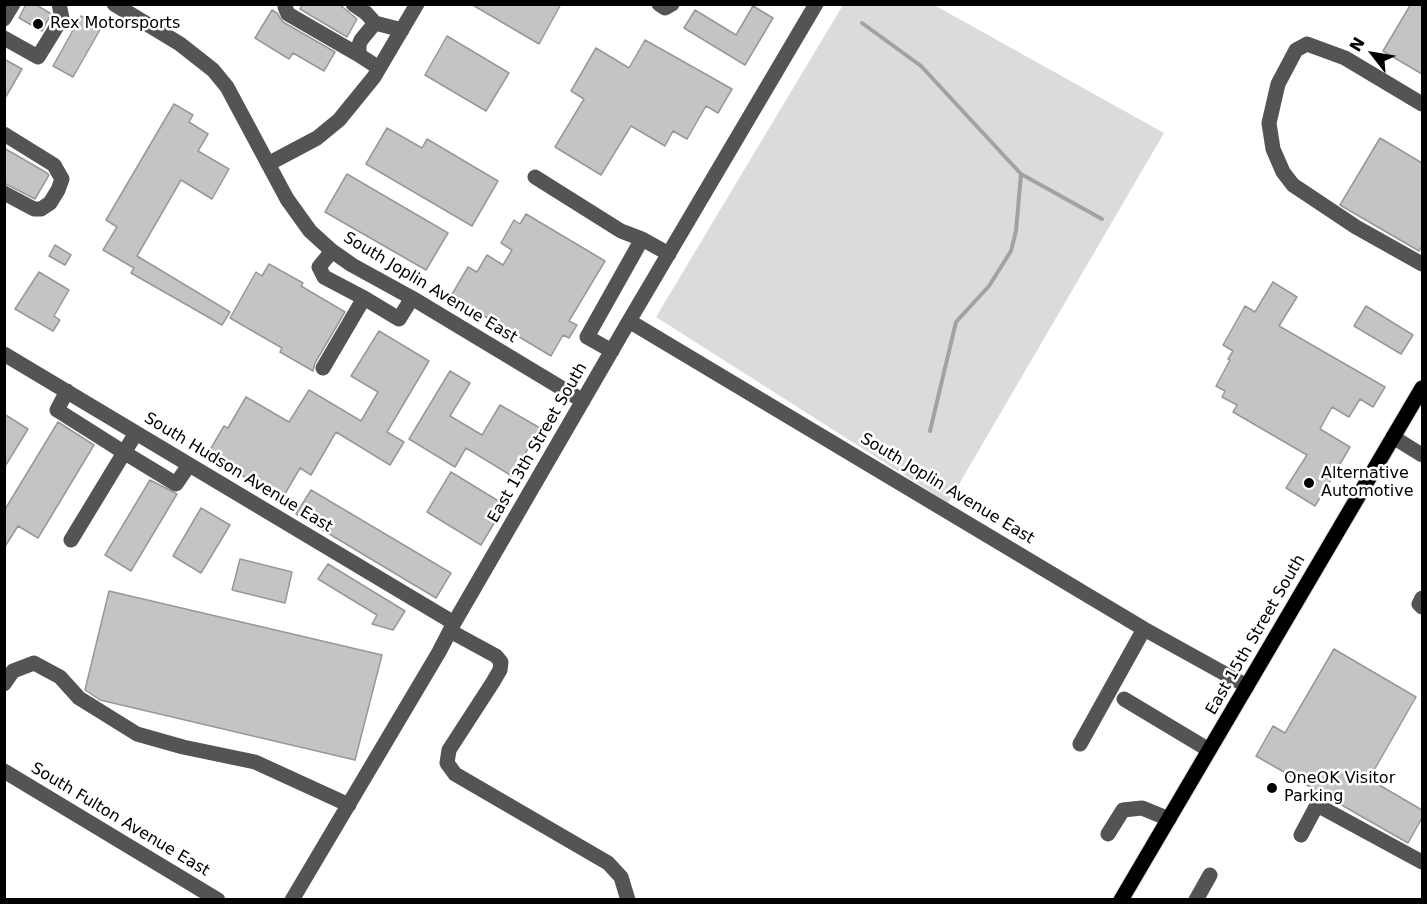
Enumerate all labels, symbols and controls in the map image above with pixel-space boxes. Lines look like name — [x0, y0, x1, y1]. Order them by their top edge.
place label: Rex Motorsports — [50, 14, 180, 34]
marker: Rex Motorsports — [31, 17, 45, 31]
north arrow — [1343, 24, 1403, 84]
text: N — [1346, 34, 1369, 55]
street label: South Joplin Avenue East — [340, 228, 520, 348]
street label: East 13th Street South — [484, 360, 592, 526]
street label: South Hudson Avenue East — [140, 409, 336, 537]
street label: South Joplin Avenue East — [857, 429, 1037, 549]
place label: Alternative Automotive — [1321, 464, 1414, 502]
marker: Alternative Automotive — [1302, 476, 1316, 490]
street label: East 15th Street South — [1202, 552, 1310, 718]
street label: South Fulton Avenue East — [27, 759, 213, 881]
place label: OneOK Visitor Parking — [1284, 769, 1395, 807]
marker: OneOK Visitor Parking — [1265, 781, 1279, 795]

